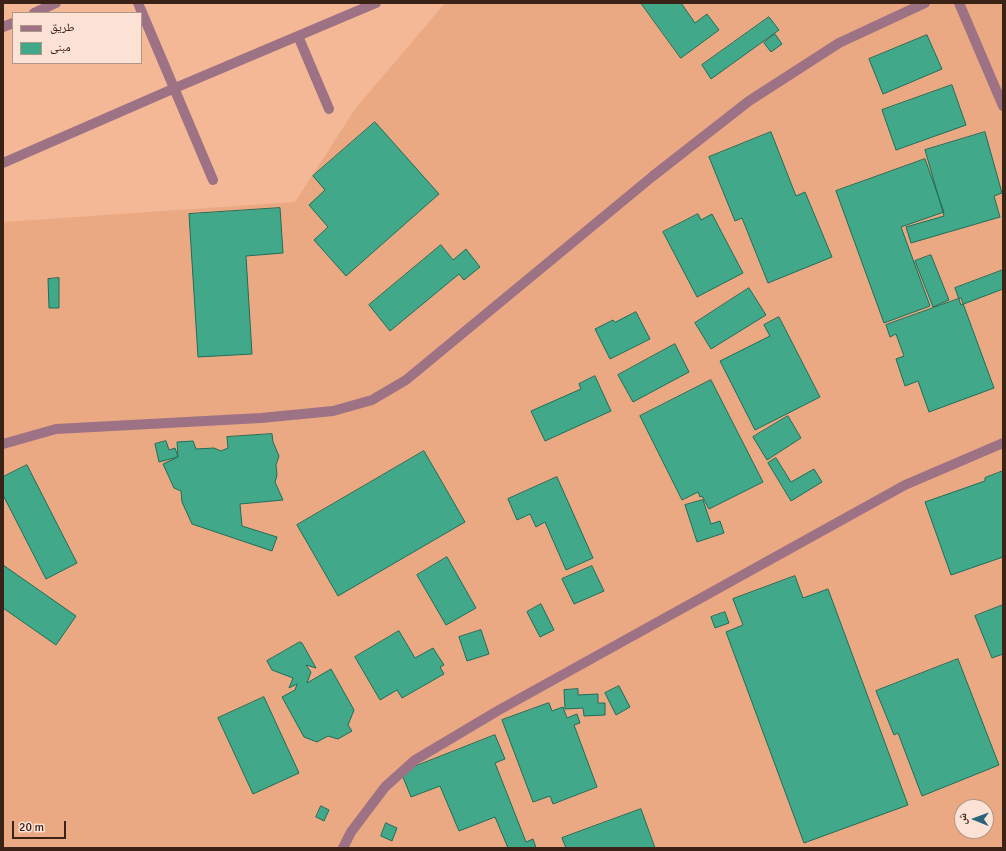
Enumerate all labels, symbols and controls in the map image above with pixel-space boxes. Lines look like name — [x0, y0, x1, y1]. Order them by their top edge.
legend — [12, 12, 142, 64]
text: طريق — [50, 20, 75, 35]
text: مبنى — [50, 40, 71, 55]
north arrow — [954, 799, 994, 839]
scale bar — [14, 813, 68, 839]
text: ش — [956, 813, 969, 825]
text: 20 m — [19, 820, 44, 835]

